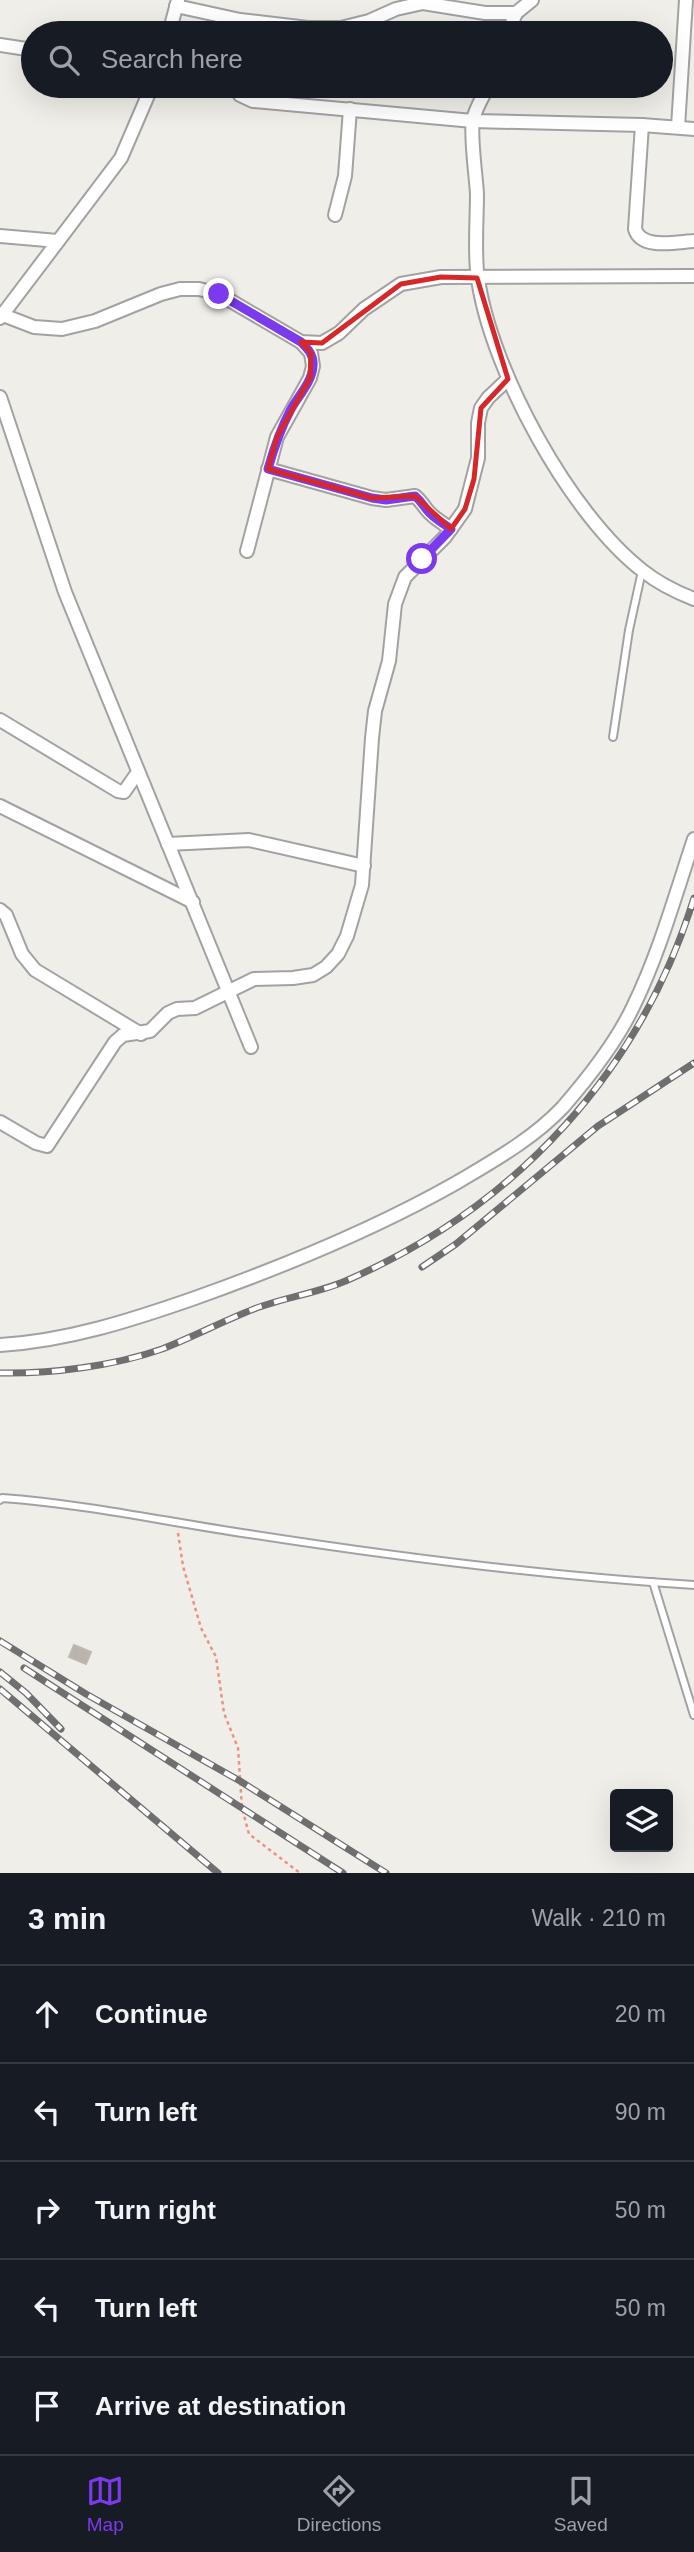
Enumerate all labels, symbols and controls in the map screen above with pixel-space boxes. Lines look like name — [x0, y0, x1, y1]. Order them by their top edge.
search box — [21, 21, 673, 98]
icon: search — [45, 41, 83, 79]
text: Search here — [101, 44, 243, 74]
route end — [203, 278, 234, 309]
route start — [406, 543, 437, 574]
map controls — [610, 1789, 673, 1852]
button: layers — [610, 1789, 673, 1852]
text: 3 min — [28, 1902, 106, 1935]
text: Walk · 210 m — [531, 1905, 666, 1931]
icon: ahead — [28, 1995, 66, 2033]
text: Continue — [95, 1999, 208, 2029]
text: 20 m — [615, 2001, 666, 2027]
icon: left — [28, 2093, 66, 2131]
text: Turn left — [95, 2097, 197, 2127]
text: 90 m — [615, 2099, 666, 2125]
icon: right — [28, 2191, 66, 2229]
text: Turn right — [95, 2195, 216, 2225]
text: 50 m — [615, 2197, 666, 2223]
icon: left — [28, 2289, 66, 2327]
text: Turn left — [95, 2293, 197, 2323]
text: 50 m — [615, 2295, 666, 2321]
icon: arrive — [28, 2387, 66, 2425]
text: Arrive at destination — [95, 2391, 346, 2421]
tab: Map — [86, 2472, 124, 2536]
tab: Directions — [297, 2472, 381, 2536]
tab: Saved — [554, 2472, 608, 2536]

